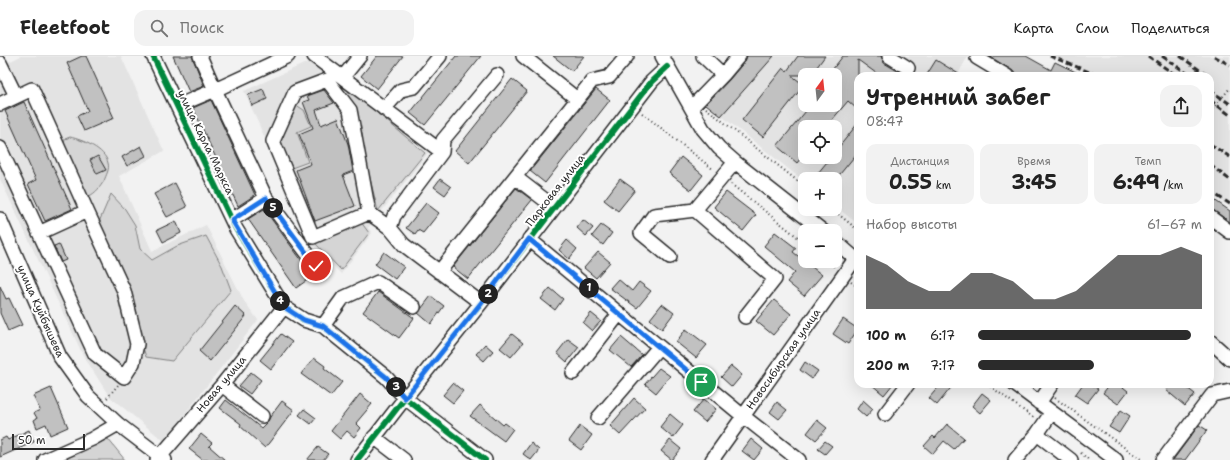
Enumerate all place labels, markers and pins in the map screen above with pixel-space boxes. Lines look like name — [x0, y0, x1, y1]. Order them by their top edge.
pin: 5 — [263, 198, 283, 218]
pin — [299, 249, 333, 283]
pin: 1 — [579, 278, 599, 298]
pin: 2 — [478, 284, 498, 304]
pin: 4 — [270, 291, 290, 311]
pin — [684, 365, 718, 399]
pin: 3 — [386, 377, 406, 397]

